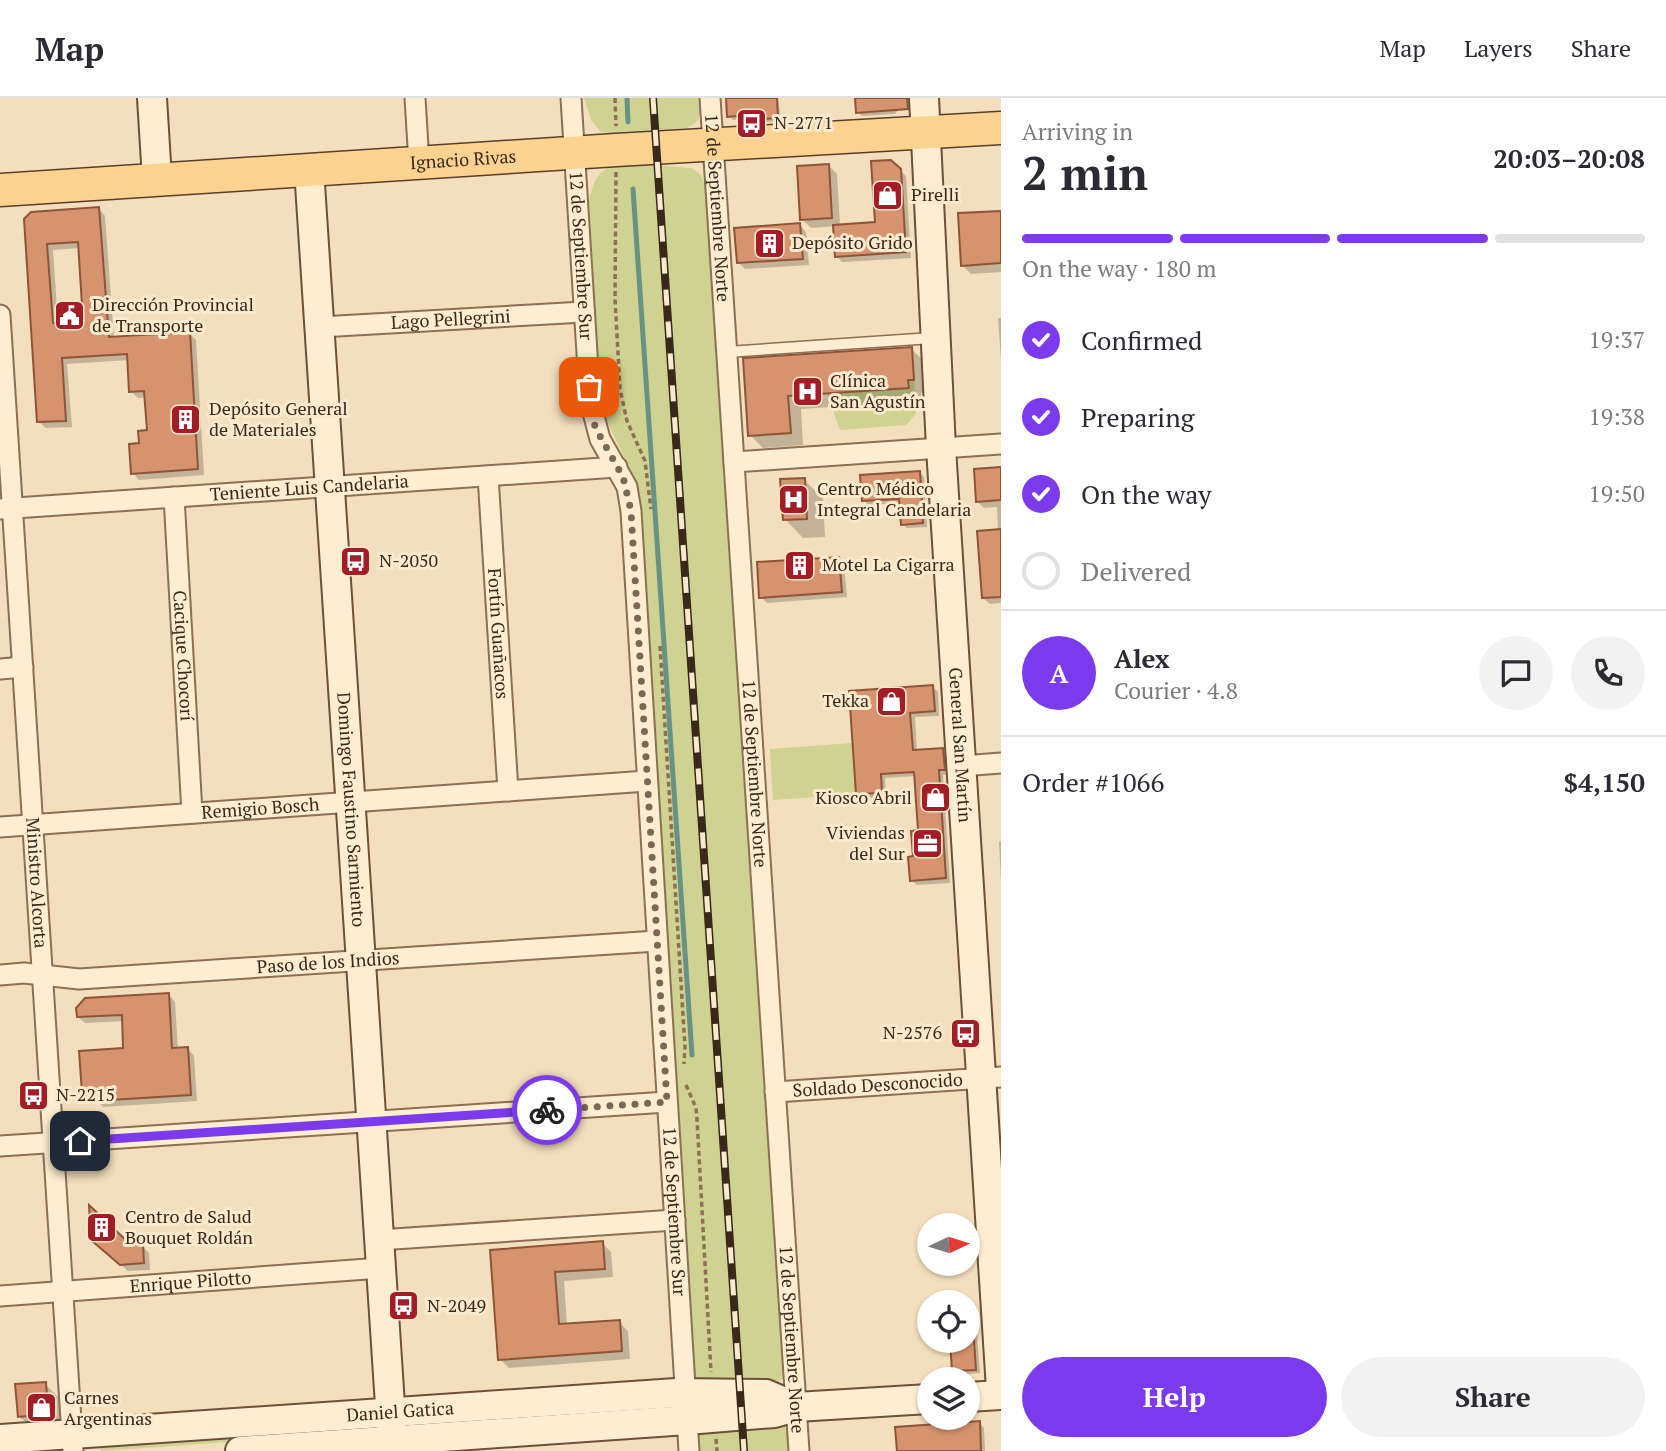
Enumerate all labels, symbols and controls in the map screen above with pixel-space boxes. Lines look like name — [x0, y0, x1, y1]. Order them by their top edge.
text: Map — [35, 27, 104, 70]
text: Map — [1379, 32, 1426, 64]
text: Layers — [1464, 32, 1533, 64]
text: Share — [1571, 32, 1631, 64]
bus stop icon: N-2771 — [734, 106, 768, 140]
place label: N-2771 — [774, 110, 833, 134]
street label: 12 de Septiembre Norte — [700, 113, 736, 303]
text: Arriving in — [1022, 116, 1133, 147]
text: 20:03–20:08 — [1493, 141, 1645, 175]
text: 2 min — [1022, 142, 1148, 203]
street label: Ignacio Rivas — [409, 144, 517, 174]
street label: 12 de Septiembre Sur — [565, 170, 599, 341]
shop icon: Pirelli — [871, 178, 905, 212]
place label: Pirelli — [911, 182, 959, 206]
building icon: Depósito Grido — [752, 226, 786, 260]
place label: Depósito Grido — [792, 230, 913, 254]
text: On the way · 180 m — [1022, 253, 1216, 284]
place label: Dirección Provincial de Transporte — [92, 292, 254, 337]
public building icon: Dirección Provincial de Transporte — [52, 298, 86, 332]
street label: Lago Pellegrini — [390, 303, 511, 334]
icon: check — [1022, 321, 1060, 359]
text: Confirmed — [1081, 323, 1202, 357]
text: 19:37 — [1588, 324, 1645, 355]
pin — [559, 357, 619, 417]
icon: bag — [570, 368, 608, 406]
place label: Clínica San Agustín — [830, 368, 926, 413]
hospital icon: Clínica San Agustín — [790, 374, 824, 408]
place label: Depósito General de Materiales — [209, 396, 348, 441]
icon: check — [1022, 398, 1060, 436]
text: Preparing — [1081, 400, 1194, 434]
text: 19:38 — [1588, 401, 1645, 432]
building icon: Depósito General de Materiales — [169, 402, 203, 436]
street label: Teniente Luis Candelaria — [209, 468, 409, 506]
icon: check — [1022, 475, 1060, 513]
place label: Centro Médico Integral Candelaria — [817, 476, 971, 521]
text: On the way — [1081, 477, 1212, 511]
text: 19:50 — [1588, 478, 1645, 509]
hospital icon: Centro Médico Integral Candelaria — [777, 482, 811, 516]
bus stop icon: N-2050 — [339, 544, 373, 578]
place label: N-2050 — [379, 548, 438, 572]
building icon: Motel La Cigarra — [782, 548, 816, 582]
place label: Motel La Cigarra — [822, 552, 955, 576]
text: Delivered — [1081, 554, 1191, 588]
street label: Fortín Guañacos — [483, 567, 515, 700]
street label: Cacique Chocorí — [168, 590, 200, 722]
button: chat — [1479, 636, 1553, 710]
button: phone — [1571, 636, 1645, 710]
text: Alex — [1114, 641, 1170, 675]
text: A — [1050, 656, 1068, 690]
street label: General San Martín — [944, 667, 978, 823]
text: Courier · 4.8 — [1114, 675, 1238, 706]
street label: 12 de Septiembre Norte — [737, 679, 774, 868]
shop icon: Tekka — [875, 684, 909, 718]
place label: Tekka — [822, 688, 869, 712]
street label: Domingo Faustino Sarmiento — [332, 691, 372, 928]
text: Order #1066 — [1022, 765, 1164, 799]
text: $4,150 — [1564, 765, 1645, 799]
shop icon: Kiosco Abril — [918, 781, 952, 815]
place label: Kiosco Abril — [815, 785, 912, 809]
street label: Remigio Bosch — [200, 791, 320, 824]
street label: Ministro Alcorta — [21, 817, 54, 949]
place label: Viviendas del Sur — [826, 820, 905, 865]
office icon: Viviendas del Sur — [911, 826, 945, 860]
street label: Paso de los Indios — [256, 945, 400, 978]
bus stop icon: N-2576 — [948, 1016, 982, 1050]
place label: N-2576 — [883, 1020, 942, 1044]
street label: Soldado Desconocido — [792, 1067, 964, 1102]
courier — [512, 1075, 582, 1145]
bus stop icon: N-2215 — [16, 1078, 50, 1112]
place label: N-2215 — [56, 1082, 115, 1106]
icon: bike — [528, 1091, 566, 1129]
pin — [50, 1111, 110, 1171]
icon: home — [61, 1122, 99, 1160]
street label: 12 de Septiembre Sur — [658, 1126, 692, 1297]
place label: Centro de Salud Bouquet Roldán — [125, 1204, 253, 1249]
building icon: Centro de Salud Bouquet Roldán — [85, 1210, 119, 1244]
north arrow — [917, 1213, 980, 1276]
map controls — [917, 1213, 980, 1430]
street label: 12 de Septiembre Norte — [774, 1244, 811, 1434]
street label: Enrique Pilotto — [129, 1265, 252, 1297]
bus stop icon: N-2049 — [387, 1289, 421, 1323]
button: locate — [917, 1290, 980, 1353]
place label: N-2049 — [427, 1293, 486, 1317]
button: Help — [1022, 1357, 1327, 1437]
button: Share — [1341, 1357, 1645, 1437]
button: layers — [917, 1367, 980, 1430]
place label: Carnes Argentinas — [64, 1385, 152, 1430]
shop icon: Carnes Argentinas — [24, 1391, 58, 1425]
street label: Daniel Gatica — [345, 1395, 455, 1426]

